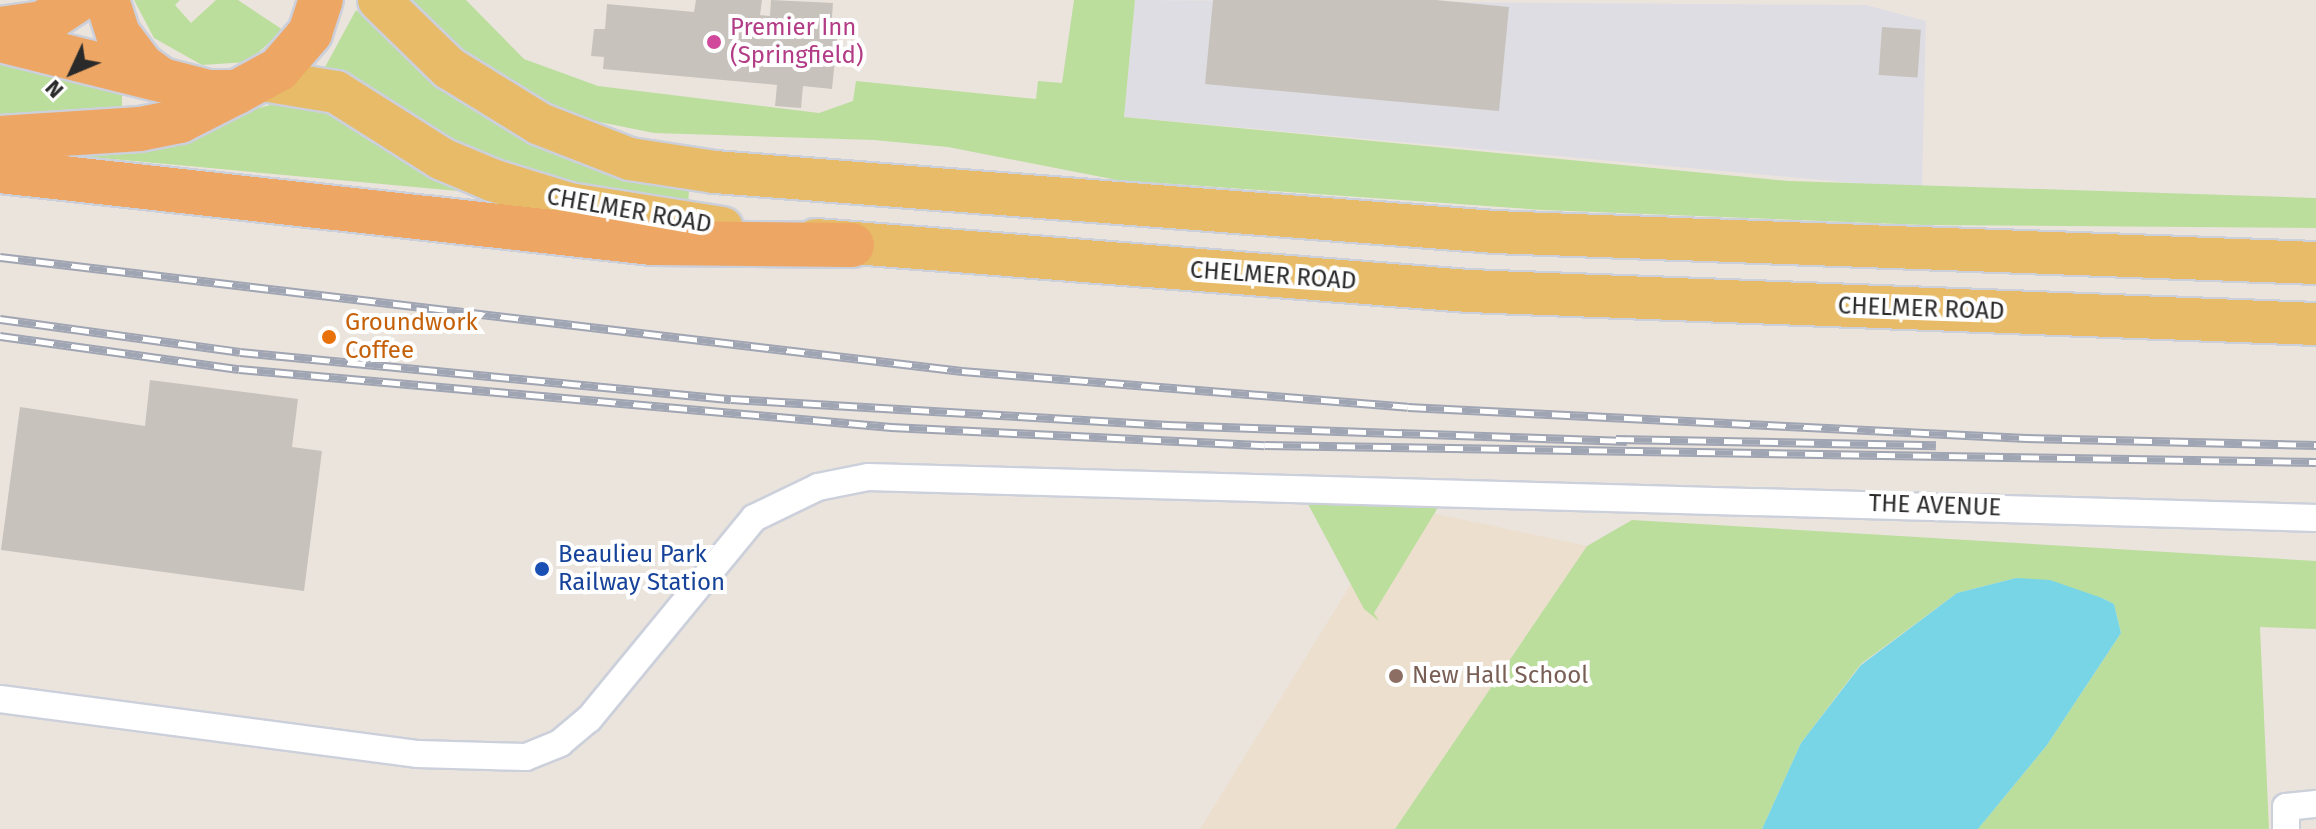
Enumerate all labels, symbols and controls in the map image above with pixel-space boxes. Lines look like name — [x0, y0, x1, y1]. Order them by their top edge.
place label: Premier Inn (Springfield) — [730, 14, 864, 70]
north arrow — [32, 32, 112, 112]
marker: Premier Inn (Springfield) — [705, 33, 723, 51]
text: N — [40, 74, 69, 104]
street label: CHELMER ROAD — [544, 182, 714, 240]
street label: CHELMER ROAD — [1189, 256, 1357, 296]
street label: CHELMER ROAD — [1837, 292, 2005, 326]
place label: Groundwork Coffee — [345, 309, 478, 365]
marker: Groundwork Coffee — [320, 328, 338, 346]
street label: THE AVENUE — [1868, 489, 2002, 523]
place label: Beaulieu Park Railway Station — [558, 541, 725, 597]
marker: Beaulieu Park Railway Station — [533, 560, 551, 578]
place label: New Hall School — [1412, 662, 1588, 690]
marker: New Hall School — [1387, 667, 1405, 685]

